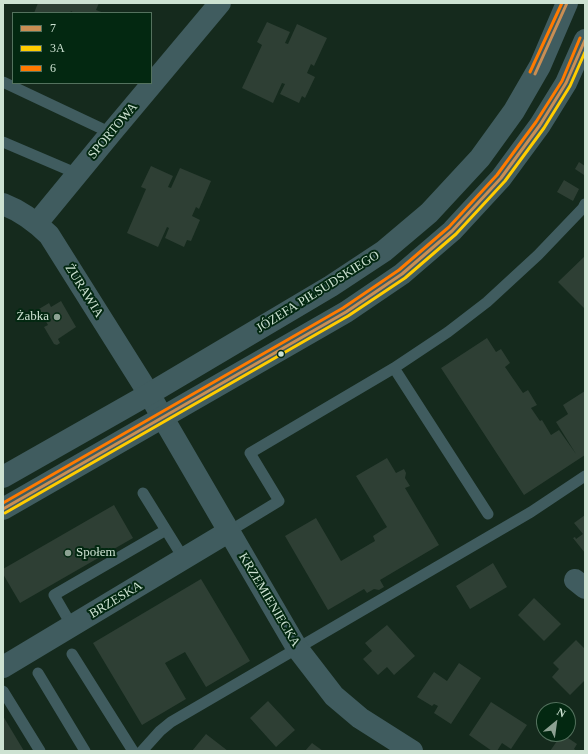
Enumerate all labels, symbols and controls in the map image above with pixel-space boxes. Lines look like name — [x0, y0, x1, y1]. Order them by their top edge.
legend — [12, 12, 152, 84]
text: 7 — [50, 21, 56, 35]
text: 3A — [50, 41, 65, 55]
text: 6 — [50, 61, 56, 75]
street label: SPORTOWA — [85, 100, 141, 162]
street label: JÓZEFA PIŁSUDSKIEGO — [253, 248, 383, 336]
street label: ŻURAWIA — [61, 261, 107, 321]
place label: Żabka — [17, 309, 49, 325]
marker: Żabka — [52, 312, 62, 322]
unlabelled marker — [276, 349, 286, 359]
place label: Społem — [76, 545, 116, 561]
marker: Społem — [63, 548, 73, 558]
street label: KRZEMIENIECKA — [235, 550, 303, 650]
street label: BRZESKA — [87, 578, 145, 622]
north arrow — [536, 702, 576, 742]
text: N — [555, 705, 568, 720]

